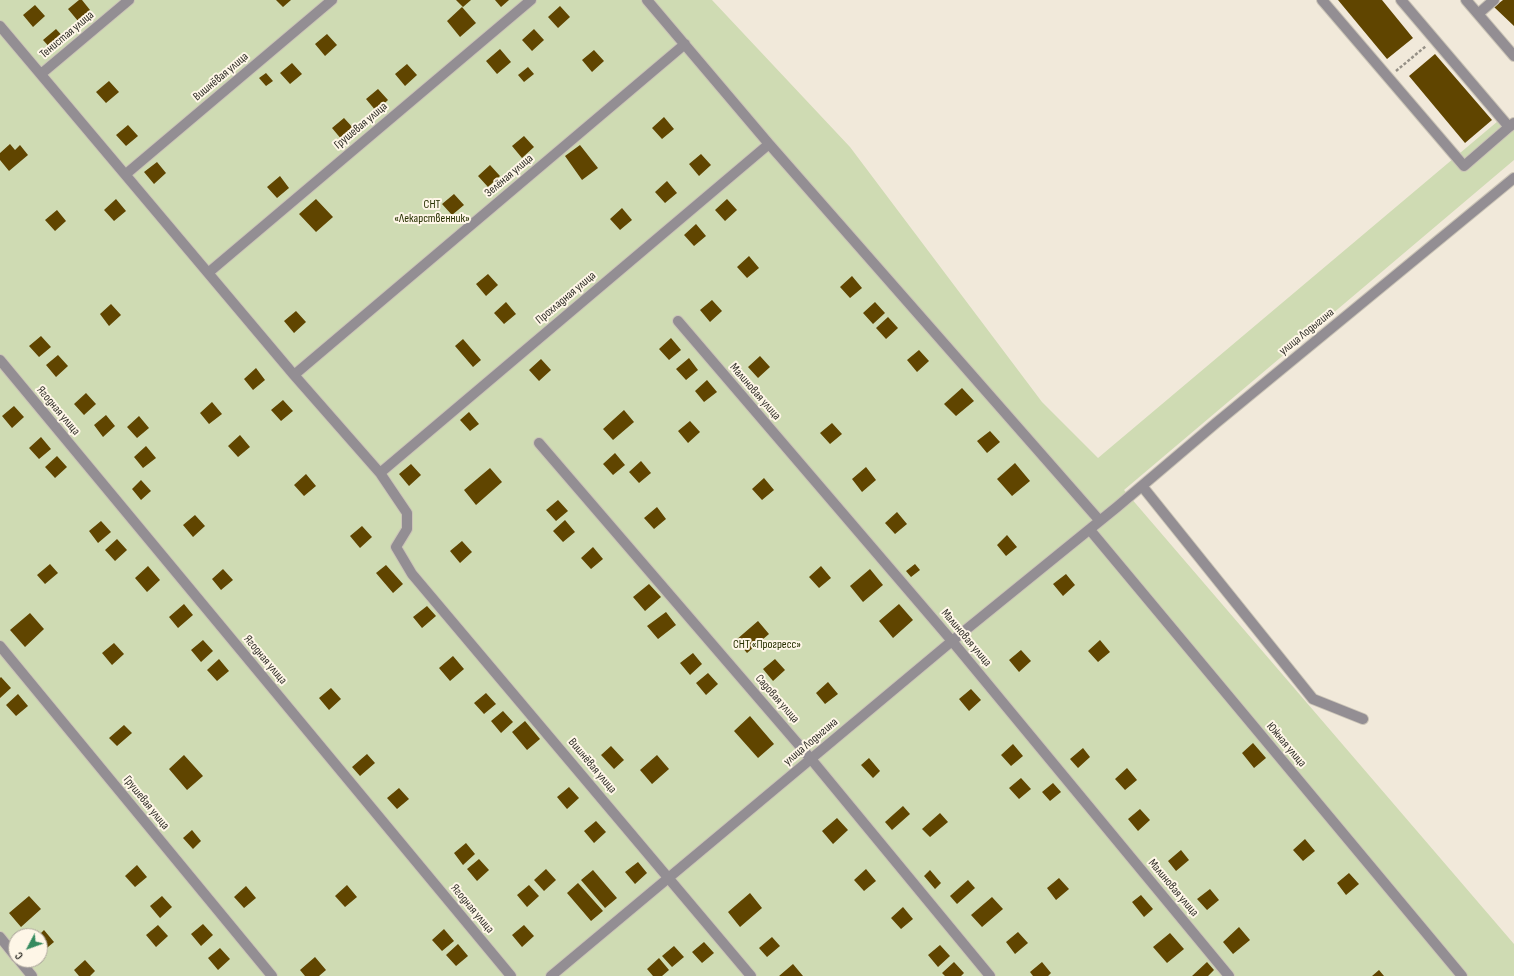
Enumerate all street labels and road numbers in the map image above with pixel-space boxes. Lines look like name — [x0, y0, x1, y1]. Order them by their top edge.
street label: Тенистая улица — [37, 8, 97, 62]
street label: Вишнёвая улица — [191, 50, 251, 104]
street label: Грушевая улица — [331, 100, 391, 152]
street label: Зелёная улица — [482, 152, 536, 200]
street label: Прохладная улица — [533, 269, 599, 327]
street label: улица Лодыгина — [1277, 306, 1337, 358]
street label: Малиновая улица — [726, 361, 784, 423]
street label: Ягодная улица — [33, 384, 83, 438]
street label: Малиновая улица — [938, 606, 994, 670]
street label: Ягодная улица — [240, 633, 290, 687]
street label: Садовая улица — [752, 672, 802, 726]
street label: улица Лодыгина — [781, 715, 841, 769]
street label: Южная улица — [1263, 720, 1309, 770]
street label: Вишнёвая улица — [565, 736, 619, 796]
street label: Грушевая улица — [120, 773, 172, 833]
street label: Малиновая улица — [1145, 856, 1201, 920]
street label: Ягодная улица — [447, 882, 497, 936]

